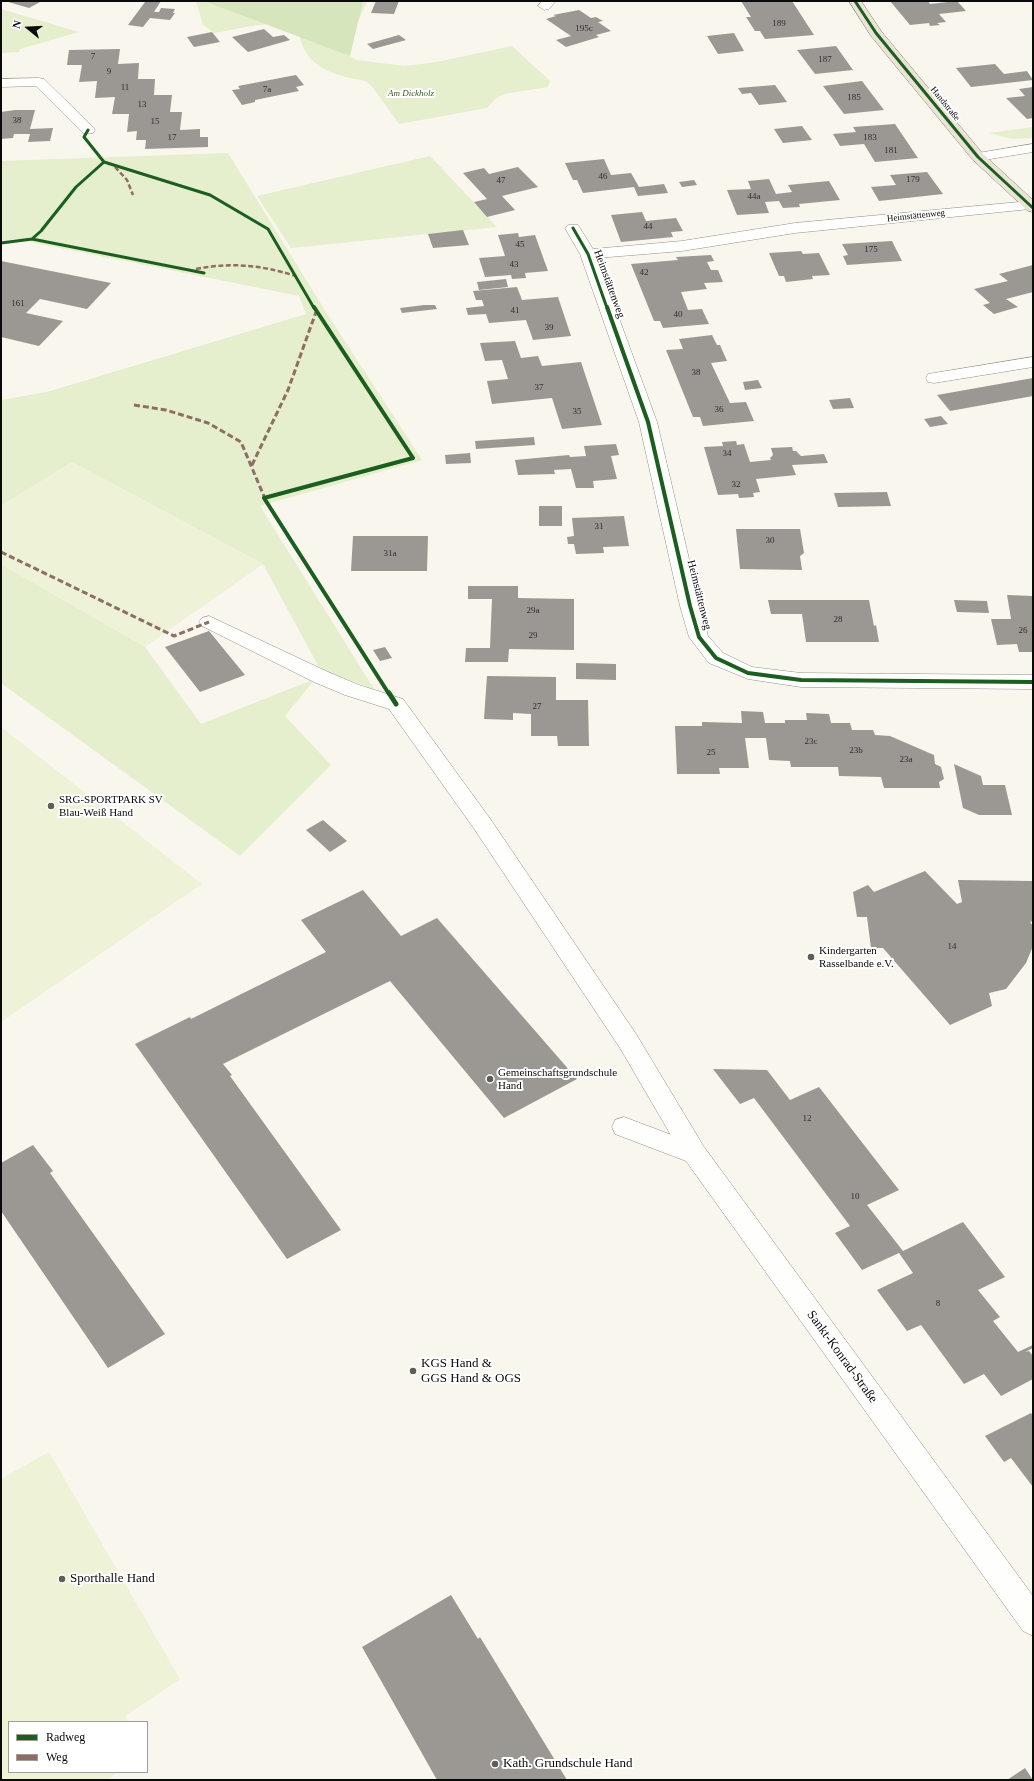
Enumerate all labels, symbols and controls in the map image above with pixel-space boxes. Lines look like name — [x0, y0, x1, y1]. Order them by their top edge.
north arrow — [8, 8, 48, 48]
text: N — [10, 19, 24, 30]
house number: 189 — [772, 19, 786, 29]
house number: 195c — [575, 24, 593, 34]
house number: 7 — [91, 52, 95, 62]
house number: 187 — [818, 55, 832, 65]
house number: 9 — [107, 67, 111, 77]
house number: 11 — [121, 83, 129, 93]
house number: 7a — [263, 85, 271, 95]
street label: Handstraße — [928, 85, 962, 123]
park label: Am Dickholz — [388, 89, 434, 99]
house number: 185 — [847, 93, 861, 103]
house number: 13 — [138, 100, 146, 110]
house number: 38 — [12, 116, 22, 126]
house number: 15 — [150, 117, 160, 127]
house number: 17 — [168, 133, 176, 143]
house number: 183 — [863, 133, 877, 143]
house number: 181 — [884, 146, 898, 156]
house number: 46 — [598, 172, 608, 182]
house number: 179 — [906, 175, 920, 185]
house number: 47 — [496, 176, 506, 186]
house number: 44a — [748, 192, 760, 202]
street label: Heimstättenweg — [886, 208, 946, 224]
house number: 44 — [644, 222, 652, 232]
house number: 45 — [516, 240, 524, 250]
house number: 175 — [864, 245, 878, 255]
street label: Heimstättenweg — [591, 248, 627, 320]
house number: 43 — [510, 260, 518, 270]
house number: 42 — [640, 268, 648, 278]
house number: 161 — [11, 299, 25, 309]
house number: 41 — [510, 306, 520, 316]
house number: 40 — [674, 310, 682, 320]
house number: 39 — [544, 323, 554, 333]
house number: 38 — [692, 368, 700, 378]
house number: 37 — [534, 383, 544, 393]
house number: 36 — [714, 405, 724, 415]
house number: 35 — [572, 407, 582, 417]
house number: 34 — [722, 449, 732, 459]
house number: 32 — [732, 480, 740, 490]
house number: 31 — [594, 522, 604, 532]
house number: 30 — [766, 536, 774, 546]
house number: 31a — [384, 549, 396, 559]
street label: Heimstättenweg — [684, 559, 714, 631]
house number: 29a — [527, 606, 539, 616]
house number: 28 — [834, 615, 842, 625]
house number: 26 — [1018, 626, 1028, 636]
house number: 29 — [528, 631, 538, 641]
house number: 27 — [532, 702, 542, 712]
house number: 23c — [805, 737, 817, 747]
house number: 23b — [849, 746, 863, 756]
house number: 25 — [706, 748, 716, 758]
house number: 23a — [900, 755, 912, 765]
place label: SRG-SPORTPARK SV Blau-Weiß Hand — [59, 793, 163, 819]
marker: SRG-SPORTPARK SV Blau-Weiß Hand — [46, 801, 56, 811]
house number: 14 — [948, 942, 956, 952]
place label: Kindergarten Rasselbande e.V. — [819, 944, 894, 970]
marker: Kindergarten Rasselbande e.V. — [806, 952, 816, 962]
place label: Gemeinschaftsgrundschule Hand — [498, 1066, 617, 1092]
marker: Gemeinschaftsgrundschule Hand — [485, 1074, 495, 1084]
house number: 12 — [802, 1114, 812, 1124]
house number: 10 — [850, 1192, 860, 1202]
house number: 8 — [936, 1299, 940, 1309]
street label: Sankt-Konrad-Straße — [803, 1308, 881, 1406]
place label: KGS Hand & GGS Hand & OGS — [421, 1356, 521, 1387]
marker: KGS Hand & GGS Hand & OGS — [408, 1366, 418, 1376]
place label: Sporthalle Hand — [70, 1571, 155, 1587]
marker: Sporthalle Hand — [57, 1574, 67, 1584]
legend — [8, 1721, 148, 1773]
text: Radweg — [46, 1730, 85, 1744]
text: Weg — [46, 1750, 68, 1764]
place label: Kath. Grundschule Hand — [503, 1756, 633, 1772]
marker: Kath. Grundschule Hand — [490, 1759, 500, 1769]

